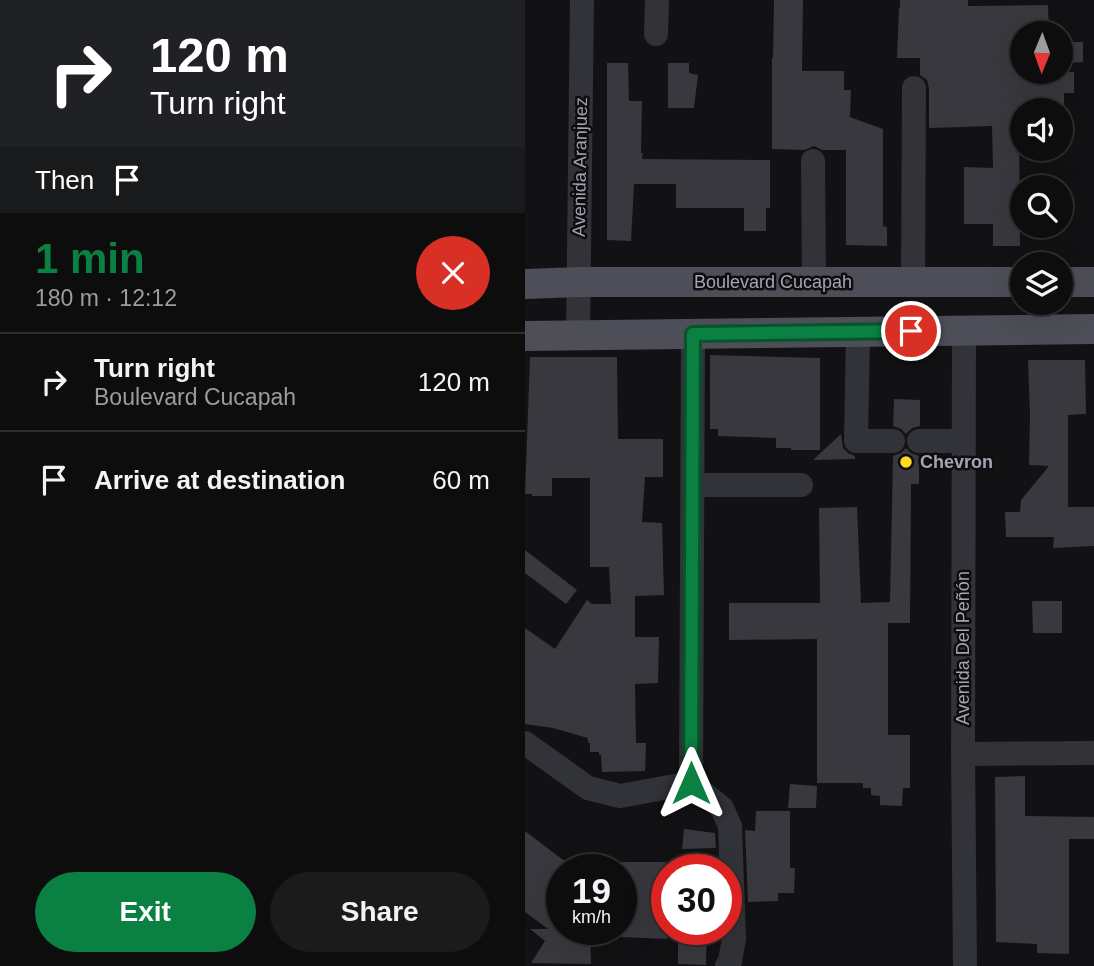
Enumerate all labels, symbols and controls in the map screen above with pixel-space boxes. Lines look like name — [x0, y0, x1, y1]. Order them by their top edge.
north arrow — [1010, 21, 1073, 84]
map controls — [1010, 21, 1073, 315]
icon: right — [35, 28, 126, 119]
text: 120 m — [150, 28, 289, 82]
text: Turn right — [150, 85, 286, 121]
street label: Avenida Aranjuez — [569, 97, 591, 237]
button: sound — [1010, 98, 1073, 161]
icon: arrive — [108, 161, 146, 199]
text: Then — [35, 165, 94, 195]
button: search — [1010, 175, 1073, 238]
text: 1 min — [35, 235, 145, 282]
button: close — [416, 236, 490, 310]
button: layers — [1010, 252, 1073, 315]
street label: Boulevard Cucapah — [694, 272, 852, 292]
text: 180 m · 12:12 — [35, 285, 177, 311]
pin — [881, 301, 941, 361]
icon: arrive — [892, 312, 930, 350]
text: Turn right — [94, 353, 215, 383]
icon: right — [35, 363, 73, 401]
text: 120 m — [418, 367, 490, 397]
text: Boulevard Cucapah — [94, 384, 296, 410]
place label: Chevron — [920, 452, 993, 472]
marker: Chevron — [898, 454, 914, 470]
icon: arrive — [35, 461, 73, 499]
text: Arrive at destination — [94, 465, 345, 495]
text: 60 m — [432, 465, 490, 495]
street label: Avenida Del Peñón — [953, 571, 973, 725]
position arrow — [654, 746, 728, 820]
speed limit sign: 30 — [651, 854, 742, 945]
text: 19 — [572, 871, 611, 910]
button: Exit — [35, 872, 256, 952]
button: Share — [270, 872, 490, 952]
text: km/h — [572, 907, 611, 927]

